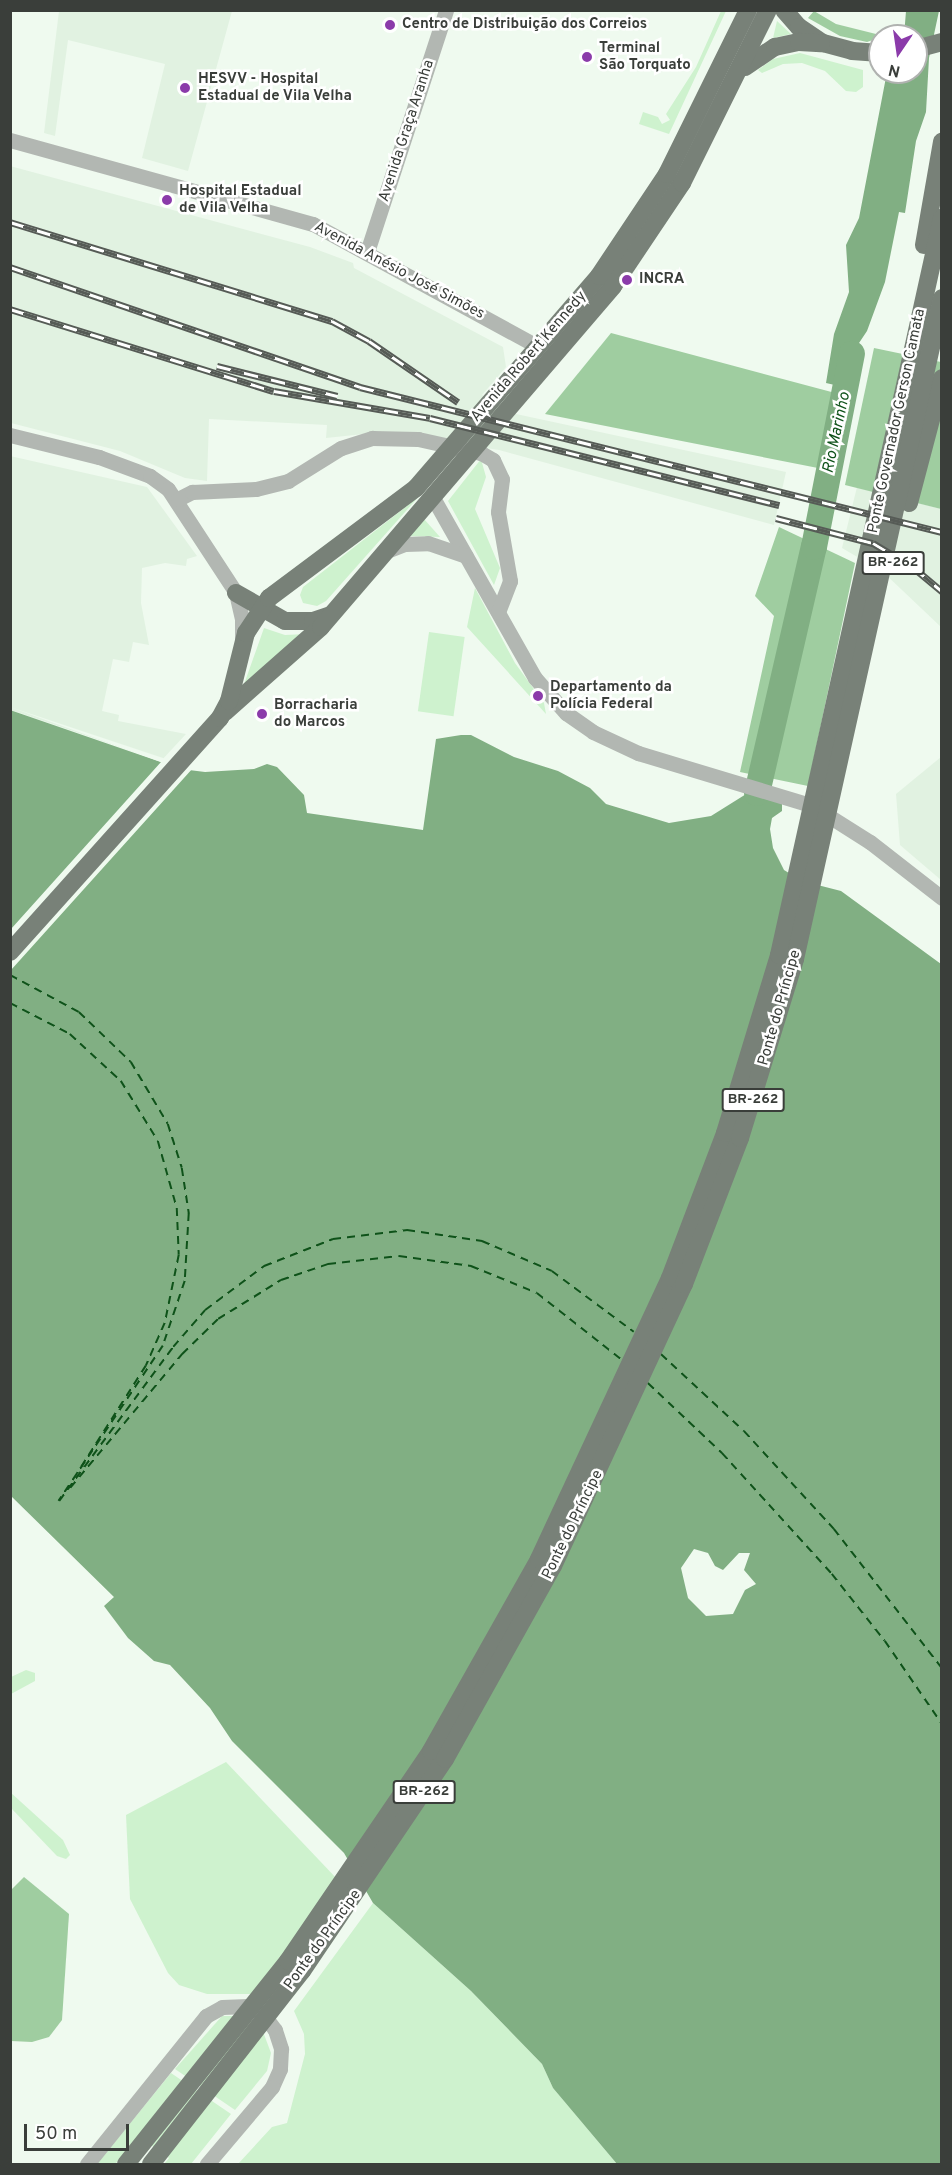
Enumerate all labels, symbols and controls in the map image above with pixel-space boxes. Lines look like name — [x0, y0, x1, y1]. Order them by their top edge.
place label: Centro de Distribuição dos Correios — [402, 16, 647, 34]
marker: Centro de Distribuição dos Correios — [383, 18, 397, 32]
north arrow — [868, 24, 928, 84]
place label: Terminal São Torquato — [599, 39, 691, 74]
marker: Terminal São Torquato — [580, 50, 594, 64]
street label: Avenida Graça Aranha — [375, 57, 439, 205]
text: N — [887, 59, 902, 81]
place label: HESVV - Hospital Estadual de Vila Velha — [198, 70, 353, 105]
marker: HESVV - Hospital Estadual de Vila Velha — [176, 79, 194, 97]
place label: Hospital Estadual de Vila Velha — [179, 182, 302, 217]
marker: Hospital Estadual de Vila Velha — [160, 193, 174, 207]
street label: Avenida Anésio José Simões — [311, 218, 487, 324]
place label: INCRA — [639, 271, 684, 289]
marker: INCRA — [620, 273, 634, 287]
street label: Avenida Robert Kennedy — [467, 288, 591, 426]
street label: Ponte Governador Gerson Camata — [864, 307, 930, 535]
water label: Rio Marinho — [819, 391, 855, 475]
road number: BR-262 — [862, 552, 924, 574]
place label: Departamento da Polícia Federal — [550, 678, 672, 713]
marker: Departamento da Polícia Federal — [531, 689, 545, 703]
place label: Borracharia do Marcos — [274, 696, 358, 731]
marker: Borracharia do Marcos — [255, 707, 269, 721]
street label: Ponte do Príncipe — [755, 948, 805, 1068]
road number: BR-262 — [722, 1089, 784, 1111]
street label: Ponte do Príncipe — [539, 1467, 607, 1583]
road number: BR-262 — [392, 1781, 456, 1803]
street label: Ponte do Príncipe — [281, 1886, 365, 1994]
scale bar — [27, 2112, 132, 2150]
text: 50 m — [35, 2123, 77, 2146]

